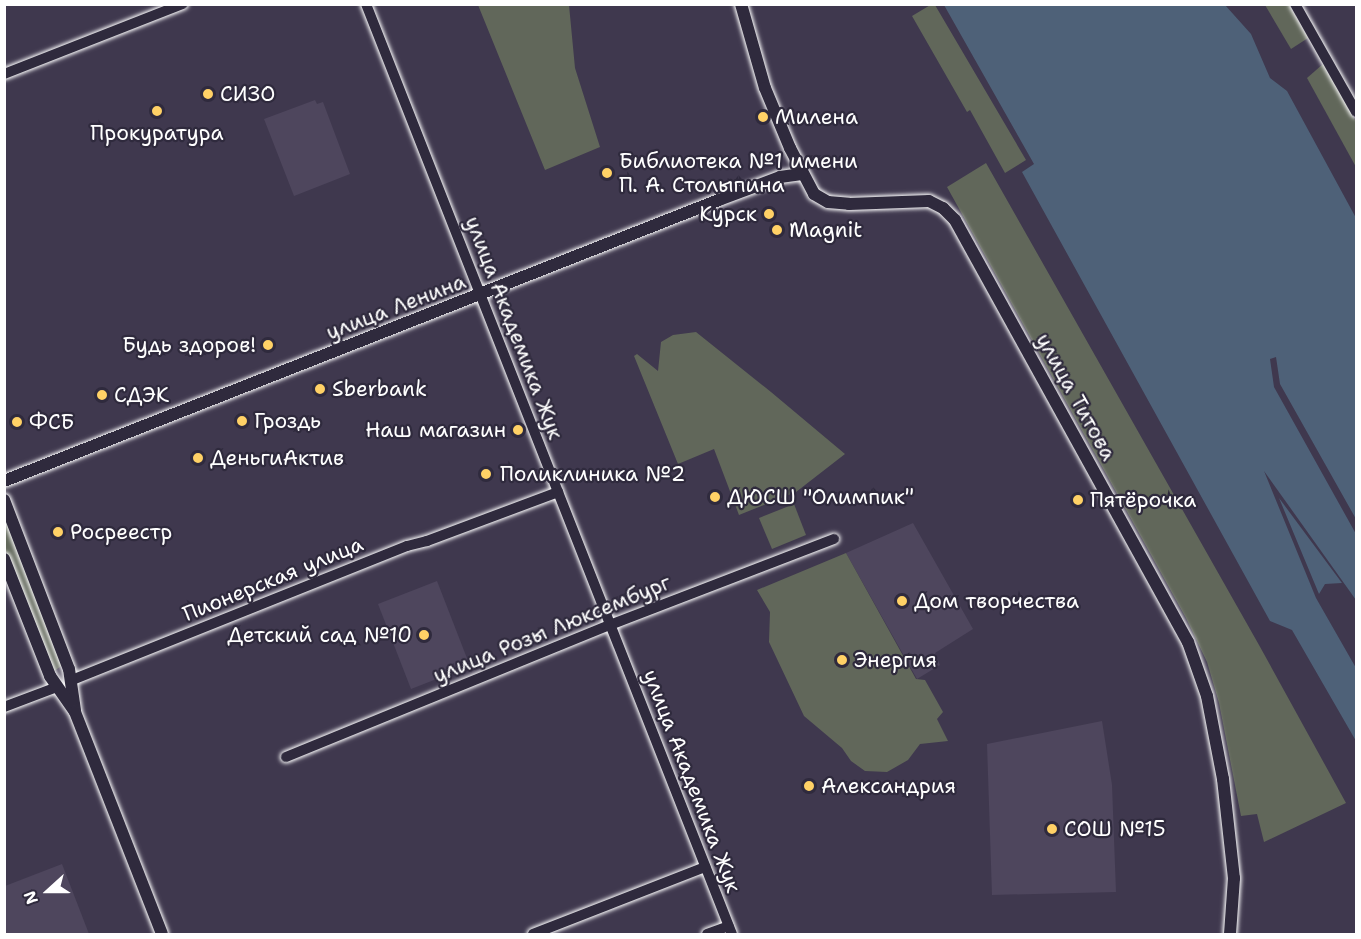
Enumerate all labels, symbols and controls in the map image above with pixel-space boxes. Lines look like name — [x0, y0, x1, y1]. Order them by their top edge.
place label: СИЗО — [220, 81, 275, 107]
marker: СИЗО — [201, 87, 215, 101]
marker: Прокуратура — [150, 104, 164, 118]
place label: Милена — [775, 104, 858, 130]
marker: Милена — [756, 110, 770, 124]
place label: Прокуратура — [90, 120, 224, 146]
place label: Библиотека №1 имени П. А. Столыпина — [619, 148, 858, 198]
marker: Библиотека №1 имени П. А. Столыпина — [600, 166, 614, 180]
place label: Курск — [699, 201, 757, 227]
marker: Курск — [762, 207, 776, 221]
street label: улица Академика Жук — [460, 213, 568, 443]
place label: Magnit — [789, 217, 862, 243]
marker: Magnit — [770, 223, 784, 237]
street label: улица Ленина — [323, 269, 469, 345]
street label: улица Титова — [1031, 329, 1121, 465]
place label: Будь здоров! — [122, 332, 256, 358]
marker: Будь здоров! — [261, 338, 275, 352]
place label: Sberbank — [332, 376, 427, 402]
place label: СДЭК — [114, 382, 169, 408]
marker: Sberbank — [313, 382, 327, 396]
marker: СДЭК — [95, 388, 109, 402]
place label: Гроздь — [254, 408, 321, 434]
place label: ФСБ — [29, 409, 74, 435]
marker: Гроздь — [235, 414, 249, 428]
marker: ФСБ — [10, 415, 24, 429]
place label: Наш магазин — [365, 417, 506, 443]
marker: Наш магазин — [511, 423, 525, 437]
place label: ДеньгиАктив — [210, 445, 344, 471]
marker: ДеньгиАктив — [191, 451, 205, 465]
place label: Поликлиника №2 — [500, 461, 685, 487]
marker: Поликлиника №2 — [477, 465, 495, 483]
place label: ДЮСШ "Олимпик" — [727, 484, 914, 510]
place label: Пятёрочка — [1090, 487, 1196, 513]
marker: ДЮСШ "Олимпик" — [708, 490, 722, 504]
marker: Пятёрочка — [1071, 493, 1085, 507]
place label: Росреестр — [70, 519, 172, 545]
marker: Росреестр — [51, 525, 65, 539]
street label: Пионерская улица — [179, 531, 367, 627]
street label: улица Розы Люксембург — [430, 570, 674, 688]
place label: Дом творчества — [914, 588, 1079, 614]
marker: Дом творчества — [895, 594, 909, 608]
place label: Детский сад №10 — [227, 622, 412, 648]
marker: Детский сад №10 — [417, 628, 431, 642]
place label: Энергия — [854, 647, 937, 673]
marker: Энергия — [835, 653, 849, 667]
street label: улица Академика Жук — [638, 666, 746, 896]
place label: Александрия — [821, 773, 956, 799]
marker: Александрия — [802, 779, 816, 793]
place label: СОШ №15 — [1064, 816, 1166, 842]
marker: СОШ №15 — [1045, 822, 1059, 836]
north arrow — [18, 861, 78, 921]
text: N — [19, 888, 43, 907]

